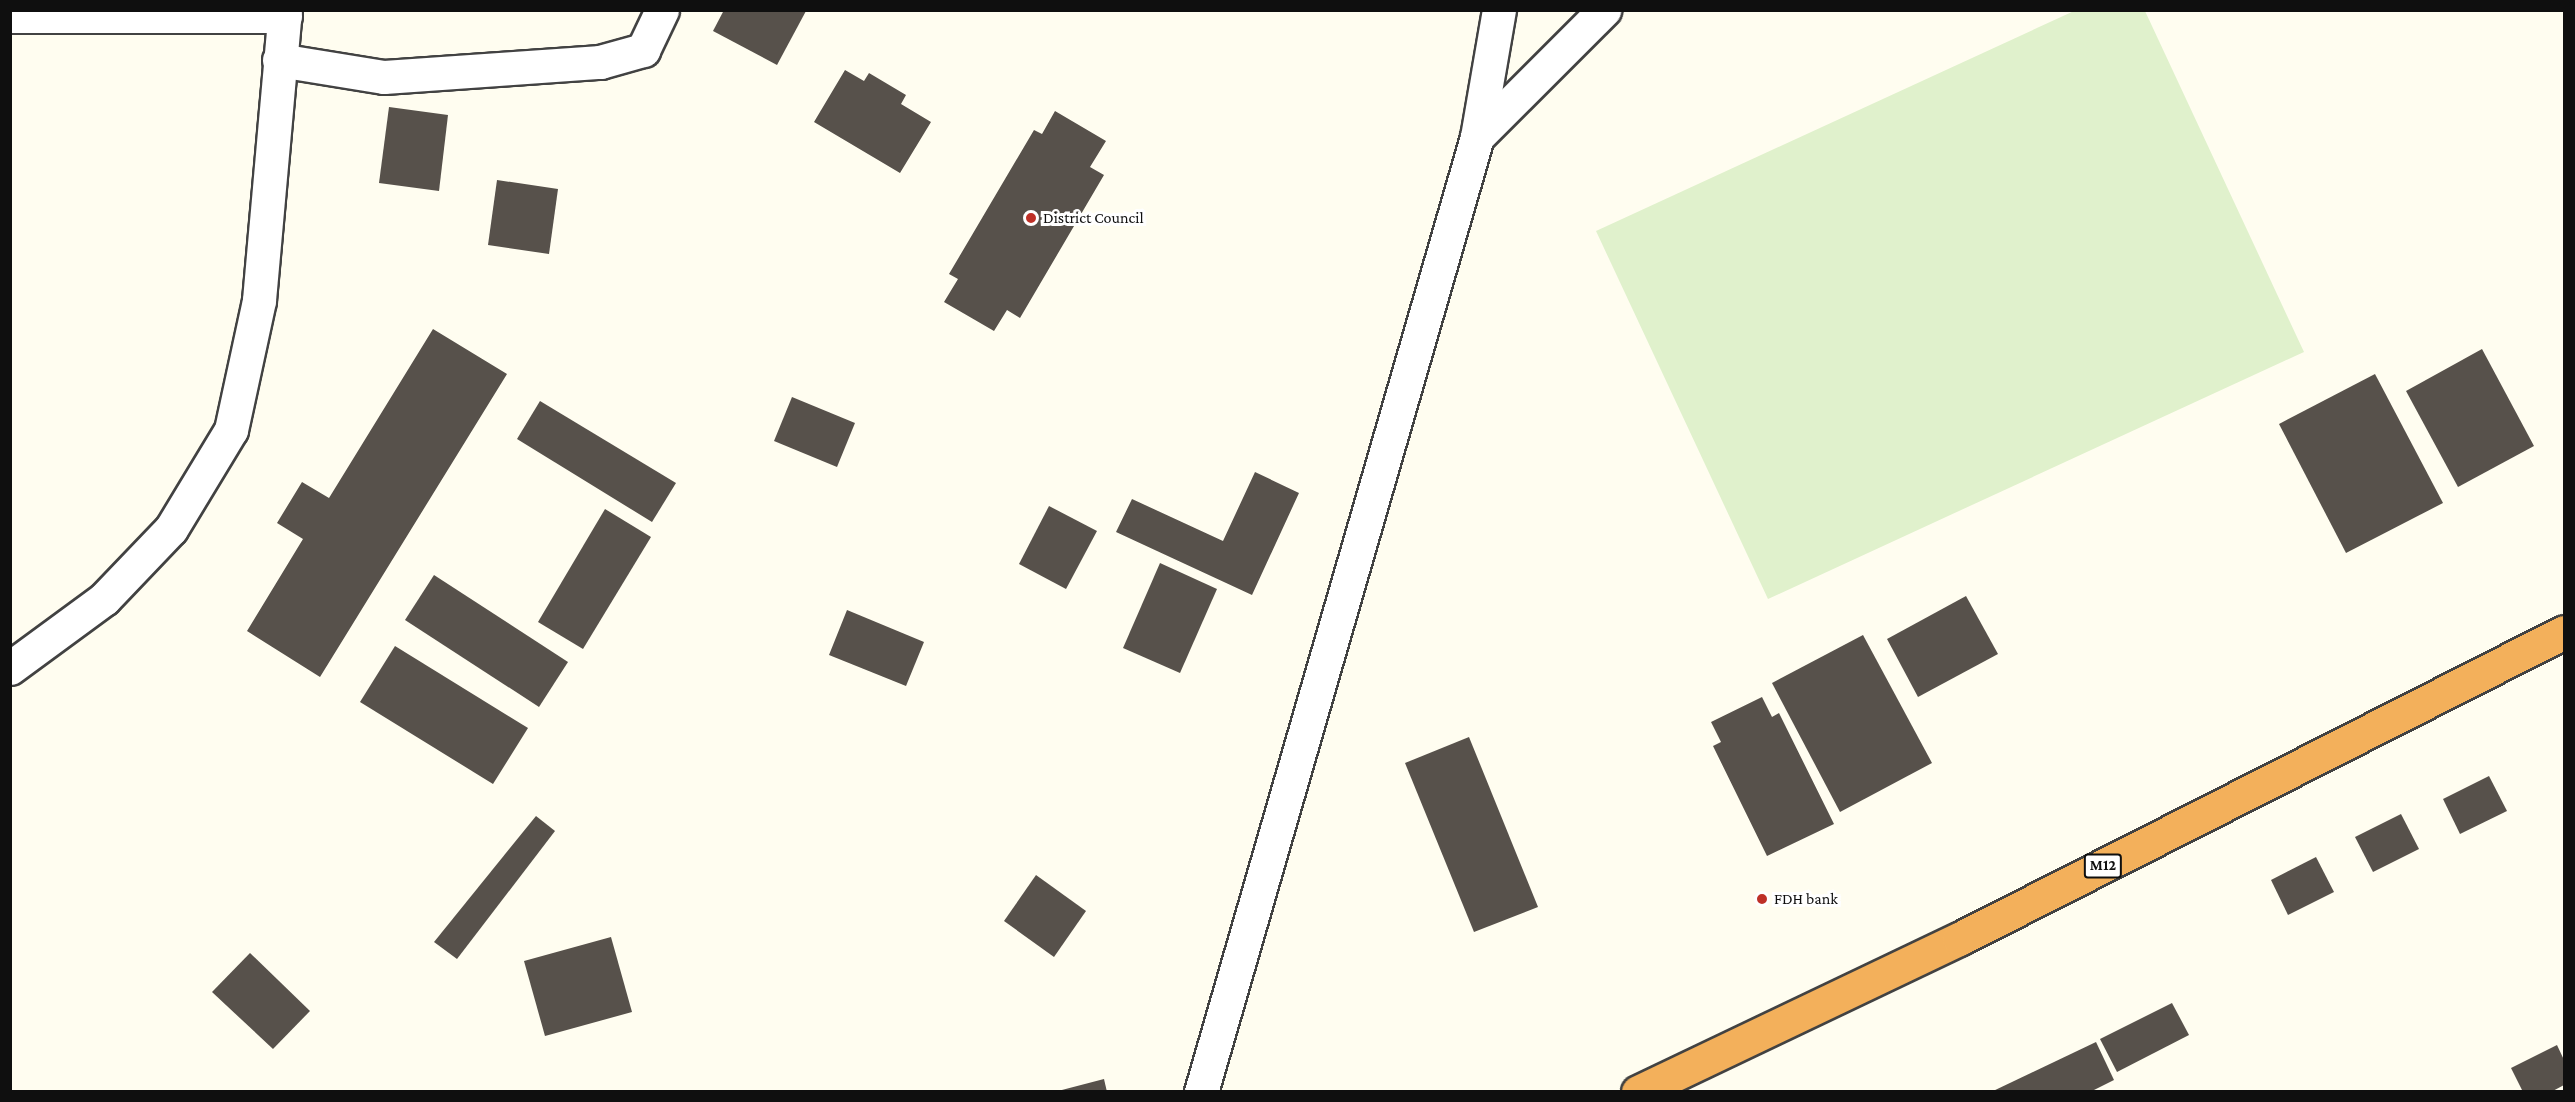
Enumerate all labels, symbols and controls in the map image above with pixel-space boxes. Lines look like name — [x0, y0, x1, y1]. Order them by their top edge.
place label: District Council — [1043, 208, 1144, 228]
marker: District Council — [1024, 211, 1038, 225]
road number: M12 — [2084, 854, 2122, 878]
place label: FDH bank — [1774, 889, 1838, 909]
marker: FDH bank — [1755, 892, 1769, 906]

